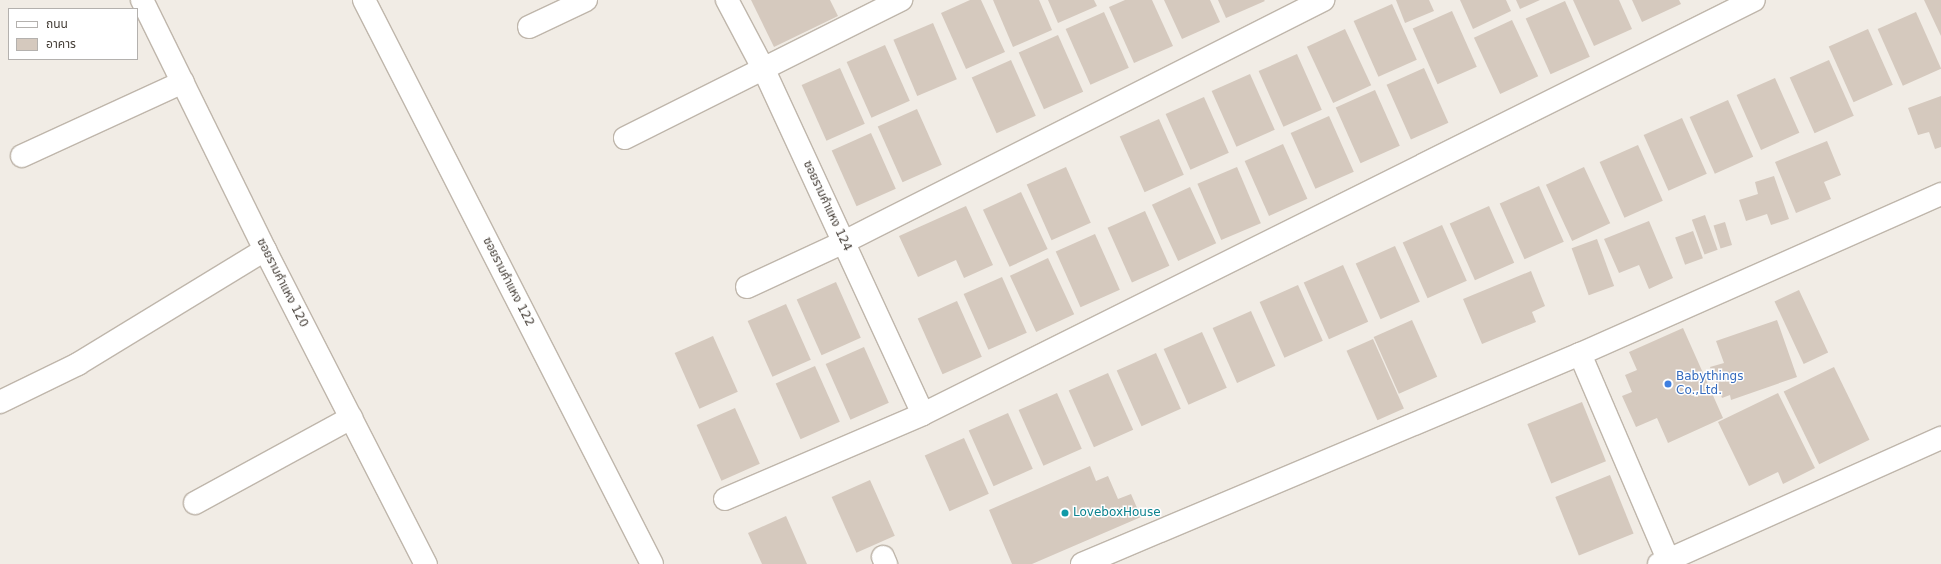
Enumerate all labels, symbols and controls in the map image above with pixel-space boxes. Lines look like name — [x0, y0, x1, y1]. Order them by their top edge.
legend — [8, 8, 138, 60]
text: ถนน — [46, 17, 68, 31]
text: อาคาร — [46, 37, 76, 51]
street label: ซอยรามคำแหง 124 — [800, 159, 854, 253]
street label: ซอยรามคำแหง 122 — [479, 235, 537, 329]
street label: ซอยรามคำแหง 120 — [253, 236, 311, 330]
place label: Babythings Co.,Ltd. — [1676, 370, 1743, 398]
marker: Babythings Co.,Ltd. — [1663, 379, 1673, 389]
place label: LoveboxHouse — [1073, 506, 1161, 520]
marker: LoveboxHouse — [1060, 508, 1070, 518]

